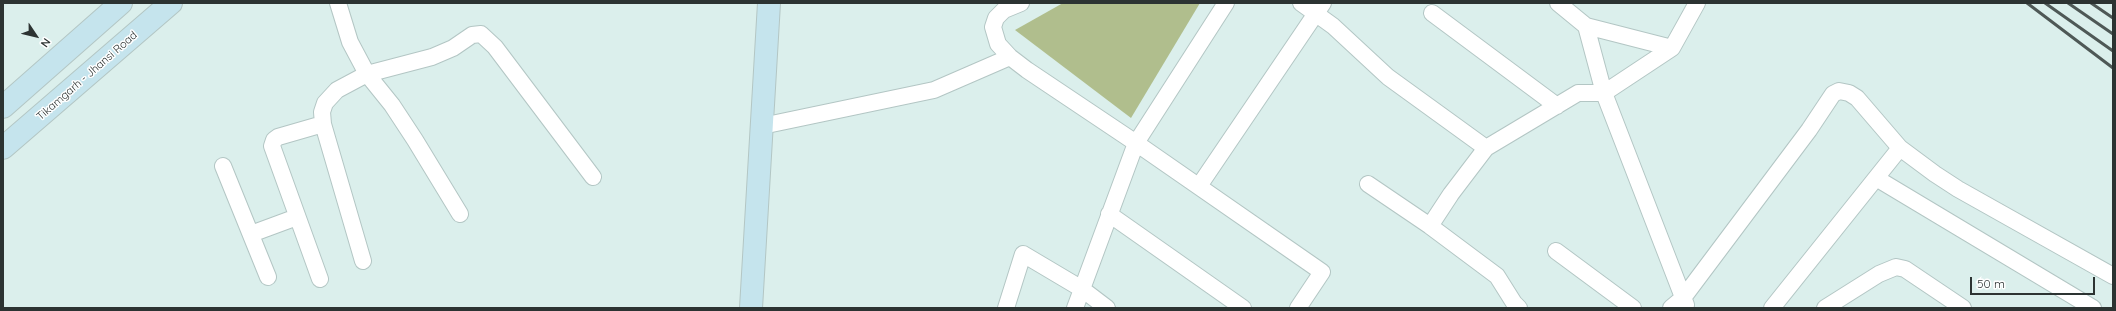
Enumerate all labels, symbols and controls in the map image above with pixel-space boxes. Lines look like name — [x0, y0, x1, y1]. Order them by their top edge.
north arrow — [16, 16, 56, 56]
street label: Tikamgarh - Jhansi Road — [34, 29, 140, 123]
text: N — [38, 36, 54, 50]
scale bar — [1972, 269, 2097, 295]
text: 50 m — [1977, 276, 2005, 291]

